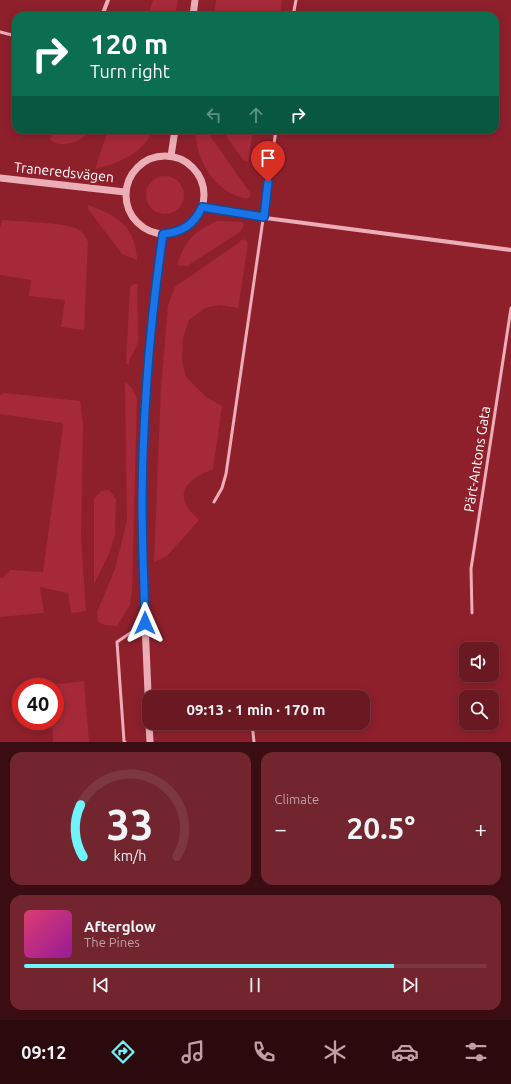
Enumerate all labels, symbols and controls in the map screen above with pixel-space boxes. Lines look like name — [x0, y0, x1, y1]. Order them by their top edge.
icon: right — [24, 28, 76, 80]
text: 120 m — [90, 28, 168, 59]
text: Turn right — [90, 61, 170, 81]
icon: left — [203, 104, 225, 126]
icon: ahead — [245, 104, 267, 126]
icon: right — [287, 104, 309, 126]
pin — [251, 141, 285, 182]
icon: arrive — [257, 147, 279, 169]
street label: Traneredsvägen — [13, 159, 115, 185]
street label: Pärt-Antons Gata — [461, 405, 493, 513]
position arrow — [124, 602, 166, 644]
map controls — [459, 642, 499, 730]
button: sound — [459, 642, 499, 682]
speed limit sign: 40 — [12, 678, 64, 730]
button: search — [459, 690, 499, 730]
text: 09:13 · 1 min · 170 m — [187, 701, 325, 718]
text: Climate — [275, 792, 319, 806]
text: 33 — [107, 800, 154, 847]
text: 20.5° — [346, 811, 415, 845]
text: − — [275, 816, 287, 841]
text: + — [475, 816, 487, 841]
text: km/h — [114, 847, 147, 863]
text: Afterglow — [84, 918, 156, 935]
text: The Pines — [84, 935, 140, 949]
icon: previous — [90, 974, 112, 996]
icon: pause — [244, 974, 266, 996]
icon: next — [399, 974, 421, 996]
icon: directions — [109, 1038, 137, 1066]
icon: music — [179, 1038, 207, 1066]
icon: phone — [250, 1038, 278, 1066]
icon: climate — [321, 1038, 349, 1066]
icon: car — [391, 1038, 419, 1066]
icon: filters — [462, 1038, 490, 1066]
text: 09:12 — [21, 1042, 66, 1062]

